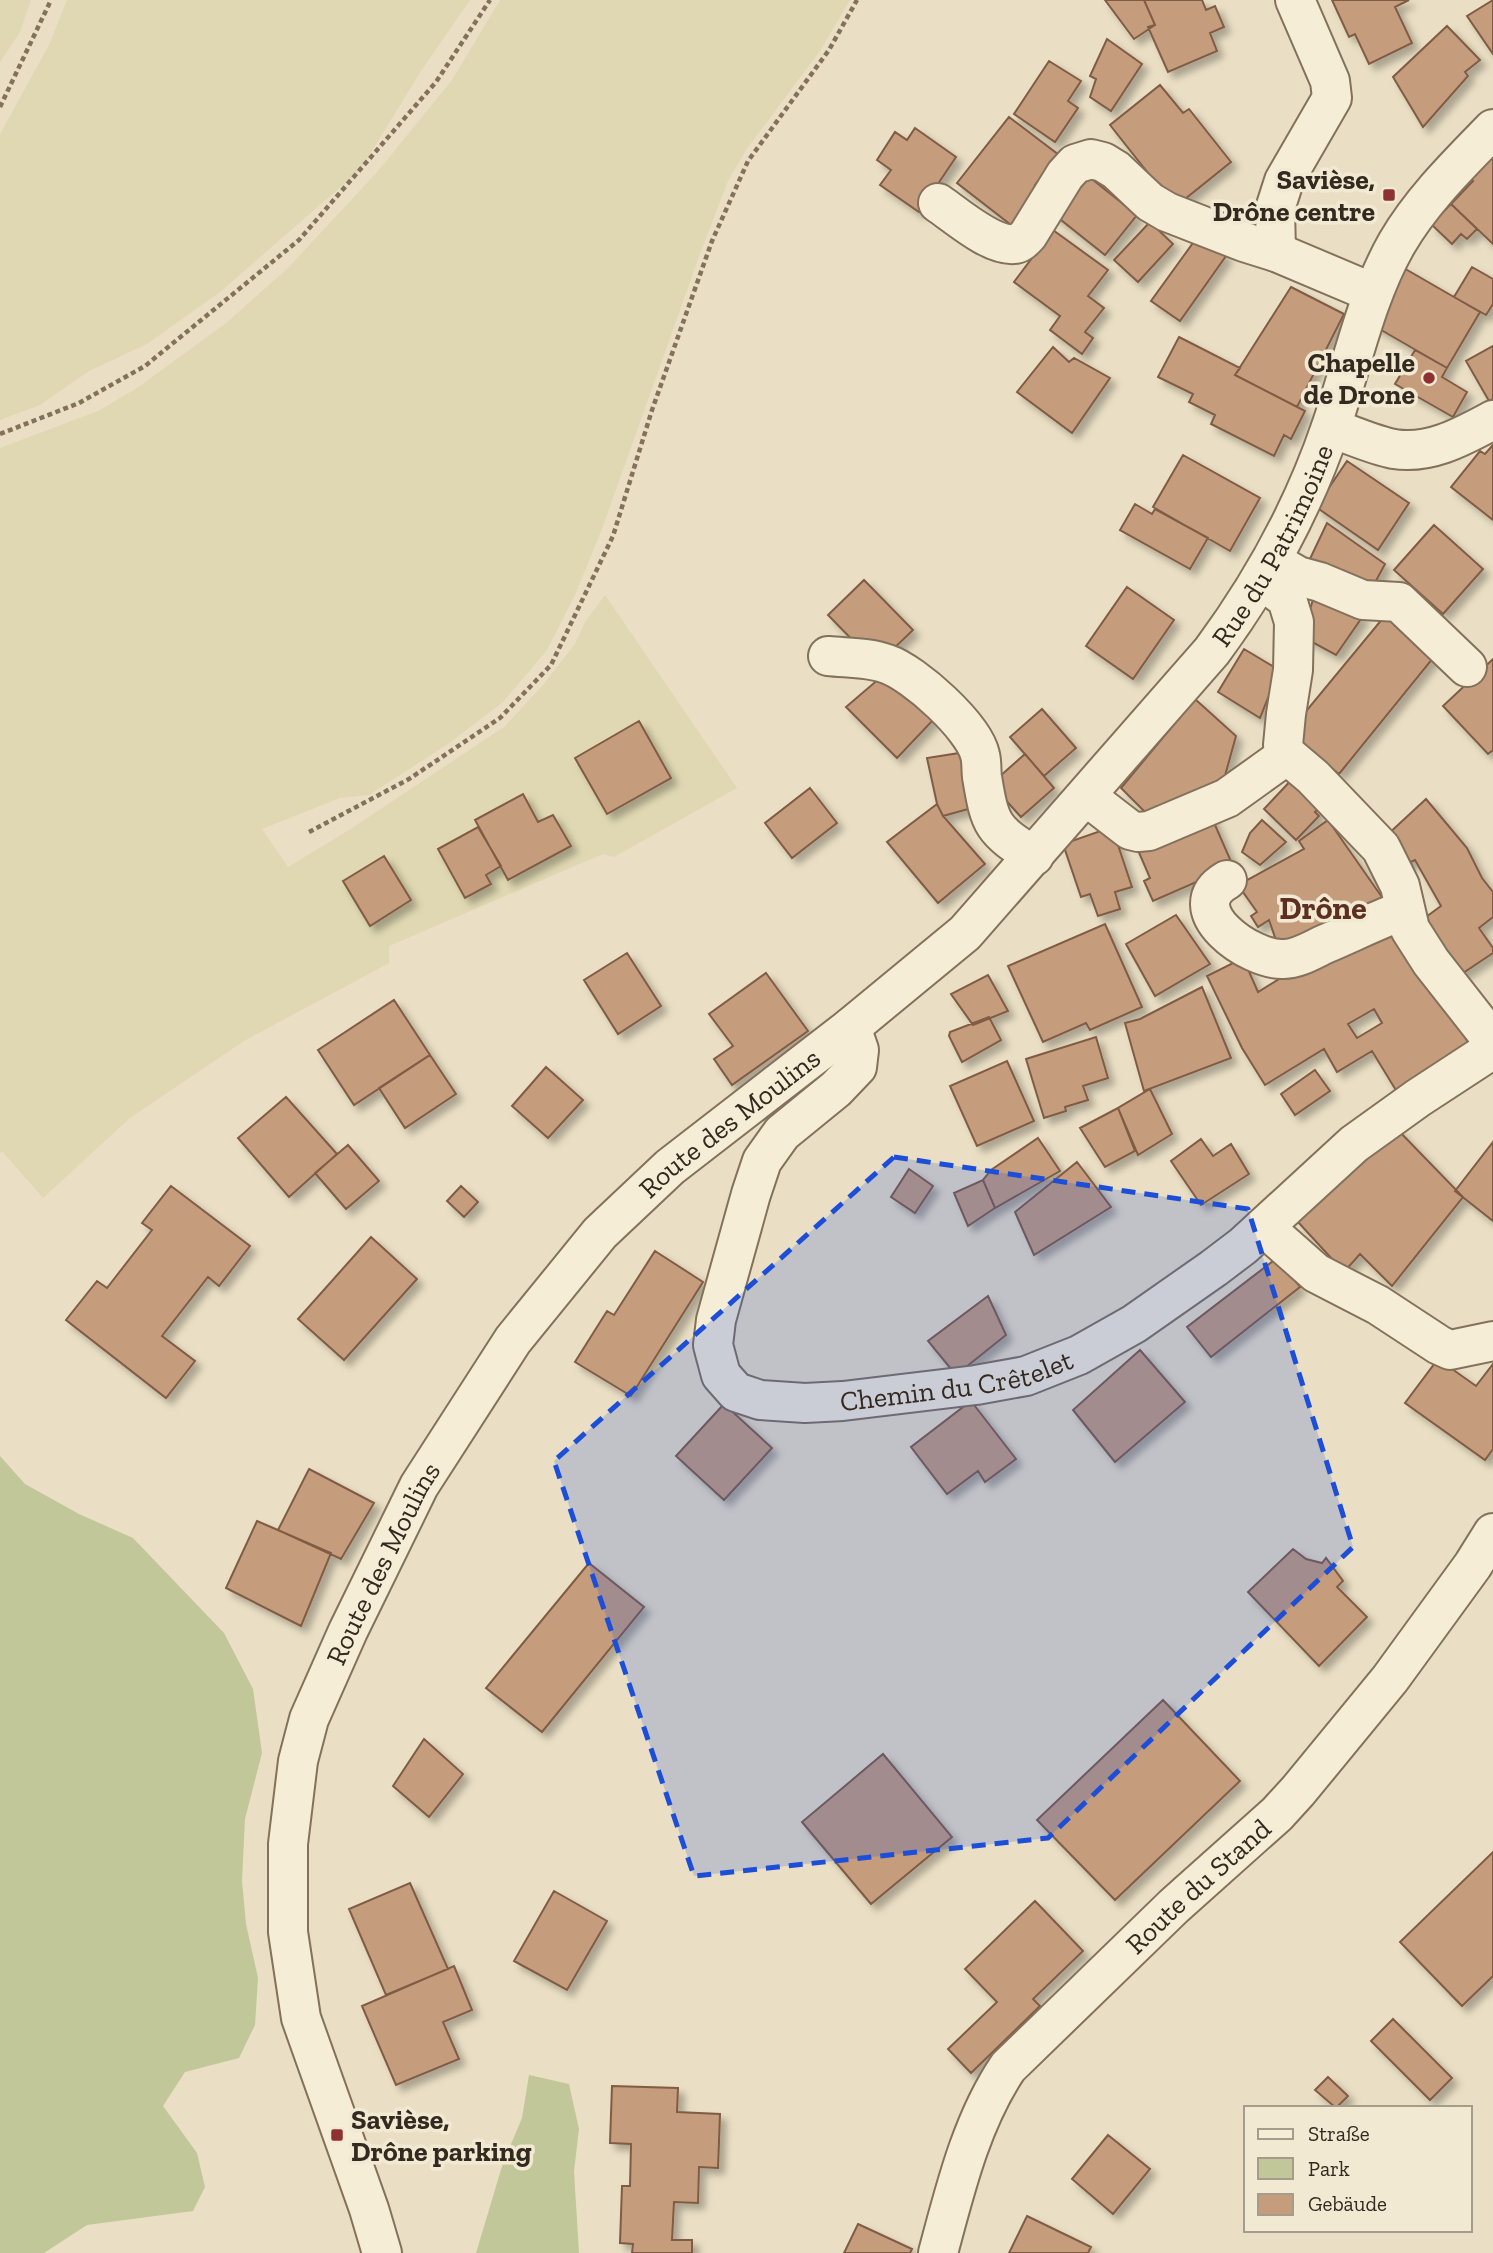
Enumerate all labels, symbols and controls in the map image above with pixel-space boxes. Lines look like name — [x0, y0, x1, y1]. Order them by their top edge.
place label: Savièse, Drône centre — [1213, 163, 1375, 228]
marker: Savièse, Drône centre — [1381, 187, 1397, 203]
place label: Chapelle de Drone — [1304, 346, 1415, 411]
marker: Chapelle de Drone — [1421, 370, 1437, 386]
street label: Rue du Patrimoine — [1204, 440, 1340, 653]
district label: Drône — [1279, 889, 1367, 927]
street label: Route des Moulins — [632, 1041, 826, 1204]
street label: Chemin du Crêtelet — [838, 1343, 1078, 1418]
street label: Route des Moulins — [319, 1456, 447, 1670]
street label: Route du Stand — [1119, 1811, 1277, 1961]
place label: Savièse, Drône parking — [351, 2103, 532, 2168]
legend — [1244, 2106, 1472, 2232]
text: Straße — [1308, 2121, 1370, 2146]
marker: Savièse, Drône parking — [329, 2127, 345, 2143]
text: Park — [1308, 2156, 1350, 2181]
text: Gebäude — [1308, 2191, 1387, 2216]

